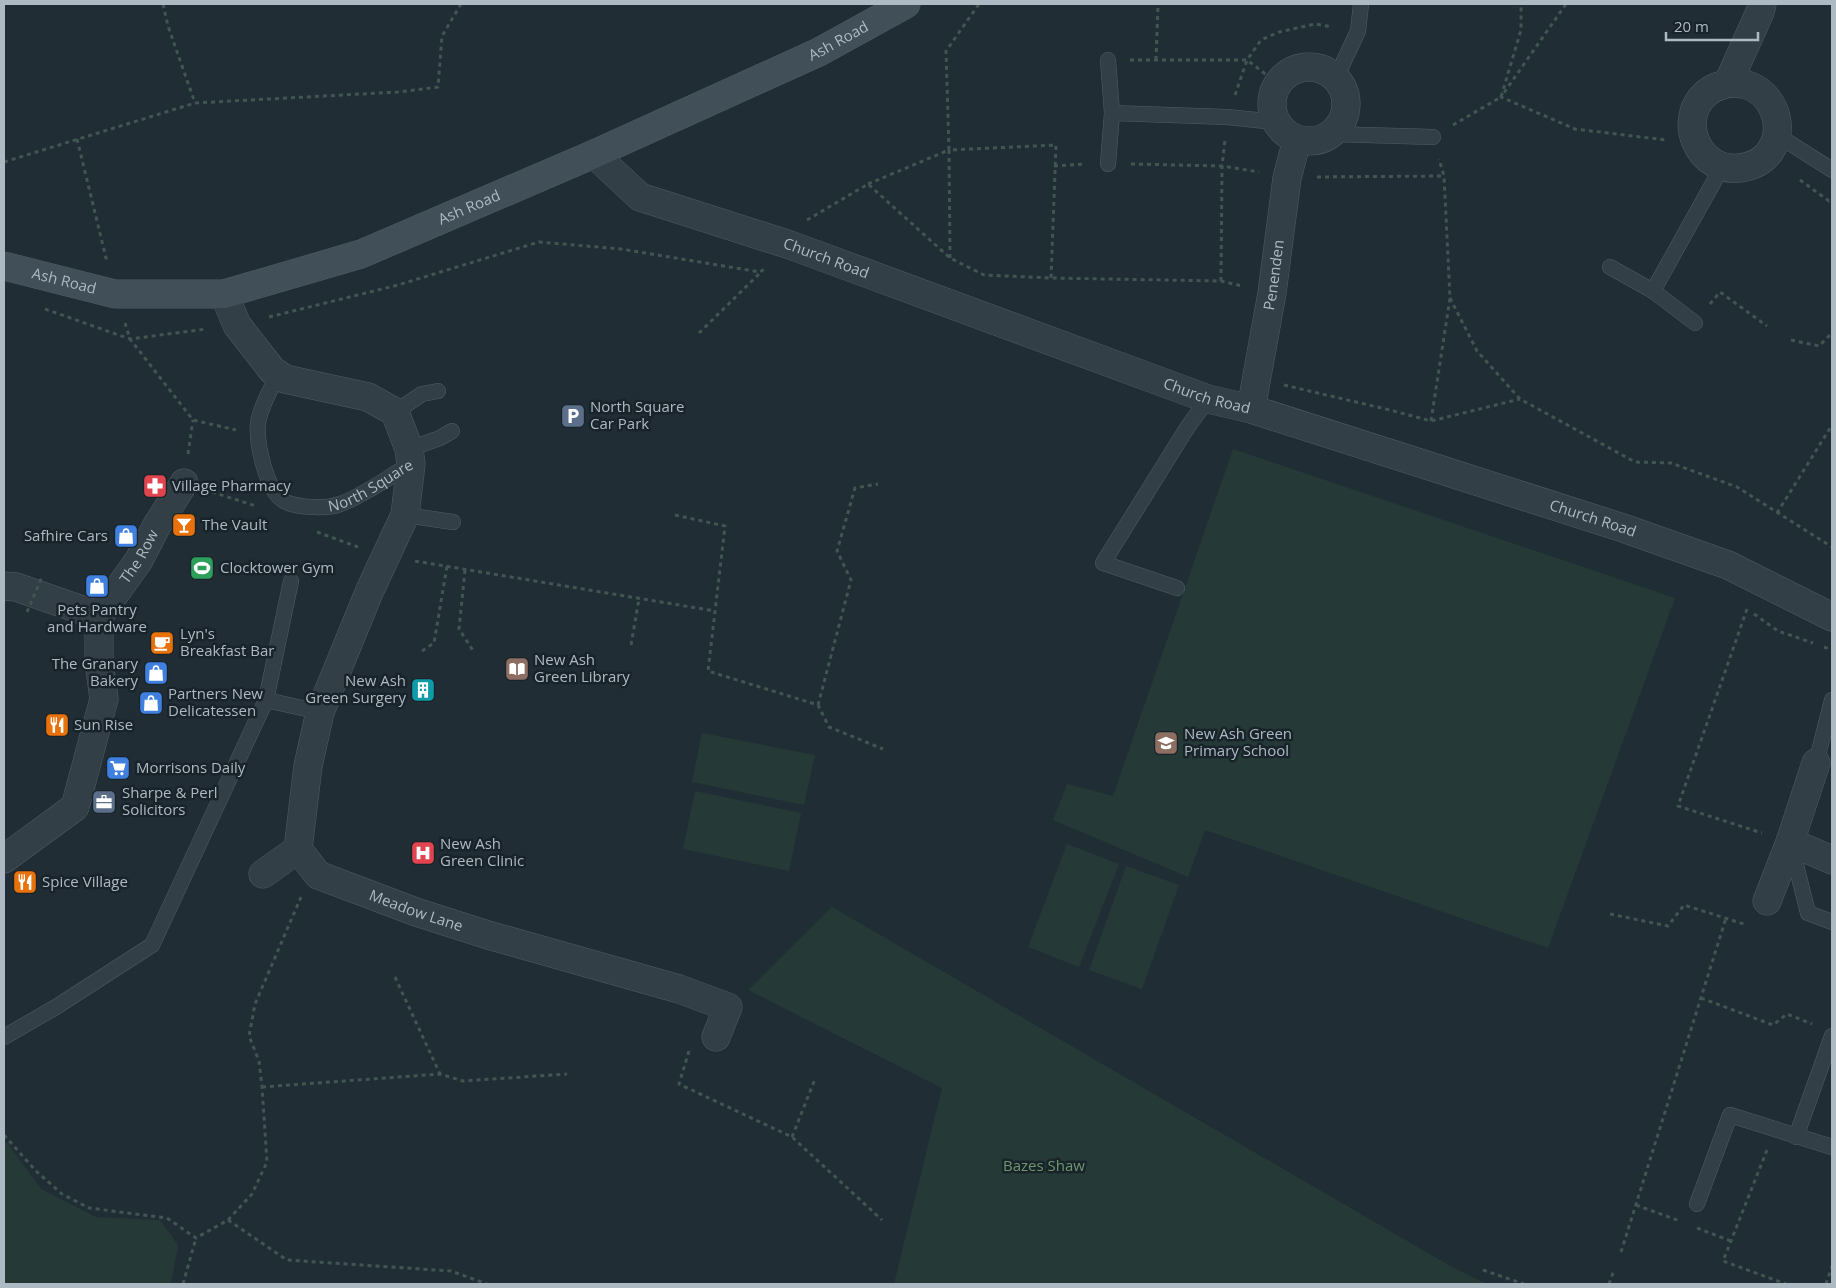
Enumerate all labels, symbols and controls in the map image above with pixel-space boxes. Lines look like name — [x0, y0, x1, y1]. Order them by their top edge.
scale bar — [1666, 10, 1758, 42]
street label: Ash Road — [805, 16, 872, 65]
text: 20 m — [1674, 16, 1709, 36]
street label: Ash Road — [435, 184, 503, 229]
street label: Church Road — [781, 233, 872, 282]
street label: Penenden — [1258, 238, 1288, 312]
street label: Ash Road — [30, 262, 99, 298]
street label: Church Road — [1161, 372, 1253, 418]
place label: North Square Car Park — [590, 396, 684, 433]
parking icon: North Square Car Park — [560, 403, 586, 429]
street label: North Square — [326, 454, 416, 516]
pharmacy icon: Village Pharmacy — [142, 473, 168, 499]
place label: Village Pharmacy — [172, 475, 291, 495]
street label: Church Road — [1547, 494, 1639, 541]
bar icon: The Vault — [171, 512, 197, 538]
place label: The Vault — [202, 514, 267, 534]
shop icon: Safhire Cars — [113, 523, 139, 549]
place label: Safhire Cars — [24, 525, 108, 545]
street label: The Row — [114, 525, 162, 587]
sports icon: Clocktower Gym — [189, 555, 215, 581]
place label: Clocktower Gym — [220, 557, 334, 577]
shop icon: Pets Pantry and Hardware — [84, 573, 110, 599]
place label: Pets Pantry and Hardware — [47, 599, 147, 636]
place label: Lyn's Breakfast Bar — [180, 623, 274, 660]
cafe icon: Lyn's Breakfast Bar — [149, 630, 175, 656]
place label: New Ash Green Library — [534, 649, 630, 686]
place label: The Granary Bakery — [52, 653, 138, 690]
library icon: New Ash Green Library — [504, 656, 530, 682]
shop icon: The Granary Bakery — [143, 660, 169, 686]
place label: New Ash Green Surgery — [305, 670, 406, 707]
building icon: New Ash Green Surgery — [410, 677, 436, 703]
place label: Partners New Delicatessen — [168, 683, 263, 720]
shop icon: Partners New Delicatessen — [138, 690, 164, 716]
restaurant icon: Sun Rise — [44, 712, 70, 738]
place label: Sun Rise — [74, 714, 133, 734]
place label: New Ash Green Primary School — [1184, 723, 1292, 760]
school or university icon: New Ash Green Primary School — [1153, 730, 1179, 756]
supermarket icon: Morrisons Daily — [105, 755, 131, 781]
place label: Morrisons Daily — [136, 757, 246, 777]
place label: Sharpe & Perl Solicitors — [122, 782, 218, 819]
office icon: Sharpe & Perl Solicitors — [91, 789, 117, 815]
place label: New Ash Green Clinic — [440, 833, 524, 870]
hospital icon: New Ash Green Clinic — [410, 840, 436, 866]
restaurant icon: Spice Village — [12, 869, 38, 895]
place label: Spice Village — [42, 871, 128, 891]
street label: Meadow Lane — [367, 884, 466, 935]
park label: Bazes Shaw — [1003, 1155, 1085, 1175]

